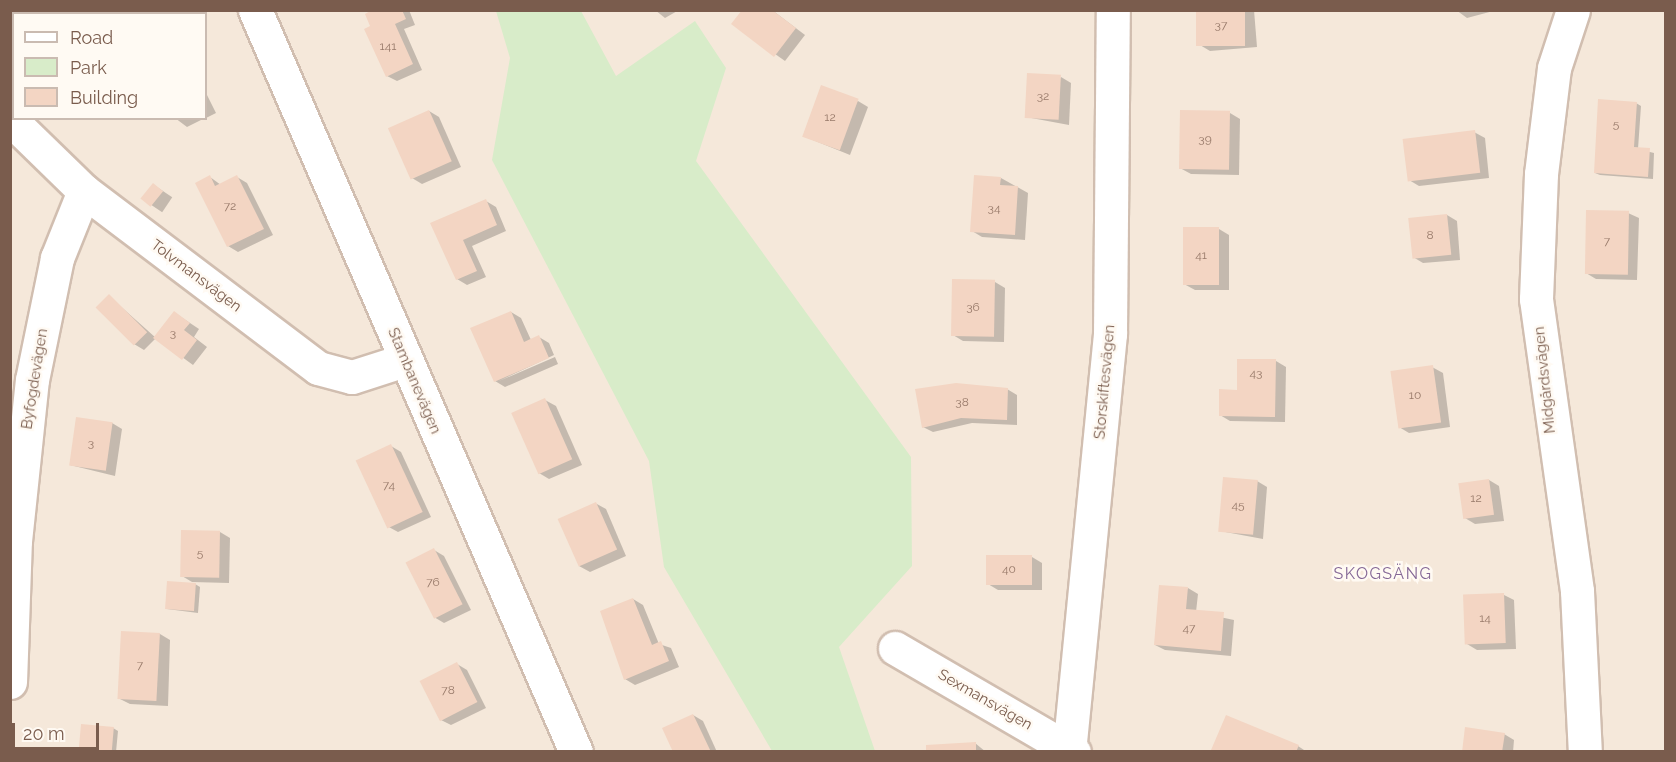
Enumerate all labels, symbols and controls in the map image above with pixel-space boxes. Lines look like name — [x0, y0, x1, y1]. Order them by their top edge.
legend — [12, 12, 207, 120]
house number: 37 — [1215, 19, 1227, 33]
text: Road — [70, 27, 113, 48]
house number: 141 — [380, 40, 396, 54]
text: Park — [70, 57, 107, 78]
text: Building — [70, 87, 138, 108]
house number: 32 — [1037, 90, 1049, 104]
house number: 12 — [824, 111, 836, 125]
house number: 5 — [1613, 118, 1619, 132]
house number: 39 — [1198, 133, 1212, 147]
house number: 72 — [224, 200, 236, 214]
house number: 34 — [988, 202, 1000, 216]
house number: 8 — [1426, 229, 1434, 243]
house number: 7 — [1604, 235, 1610, 249]
street label: Tolvmansvägen — [147, 236, 245, 316]
house number: 41 — [1195, 249, 1207, 263]
house number: 36 — [966, 301, 980, 315]
street label: Storskiftesvägen — [1091, 324, 1119, 440]
street label: Stambanevägen — [384, 325, 444, 437]
street label: Midgårdsvägen — [1530, 326, 1560, 434]
street label: Byfogdevägen — [18, 327, 52, 431]
house number: 3 — [170, 327, 176, 341]
house number: 43 — [1250, 367, 1262, 381]
house number: 10 — [1409, 389, 1421, 403]
house number: 38 — [955, 396, 969, 410]
house number: 3 — [88, 437, 94, 451]
house number: 74 — [383, 479, 395, 493]
house number: 12 — [1470, 492, 1482, 506]
house number: 45 — [1231, 499, 1245, 513]
house number: 5 — [197, 547, 203, 561]
house number: 40 — [1002, 563, 1016, 577]
district label: SKOGSÄNG — [1334, 564, 1432, 584]
house number: 76 — [426, 576, 440, 590]
house number: 14 — [1479, 612, 1491, 626]
house number: 47 — [1183, 622, 1195, 636]
house number: 7 — [137, 659, 143, 673]
street label: Sexmansvägen — [935, 666, 1035, 734]
house number: 78 — [441, 684, 455, 698]
scale bar — [15, 711, 102, 749]
text: 20 m — [23, 723, 65, 744]

